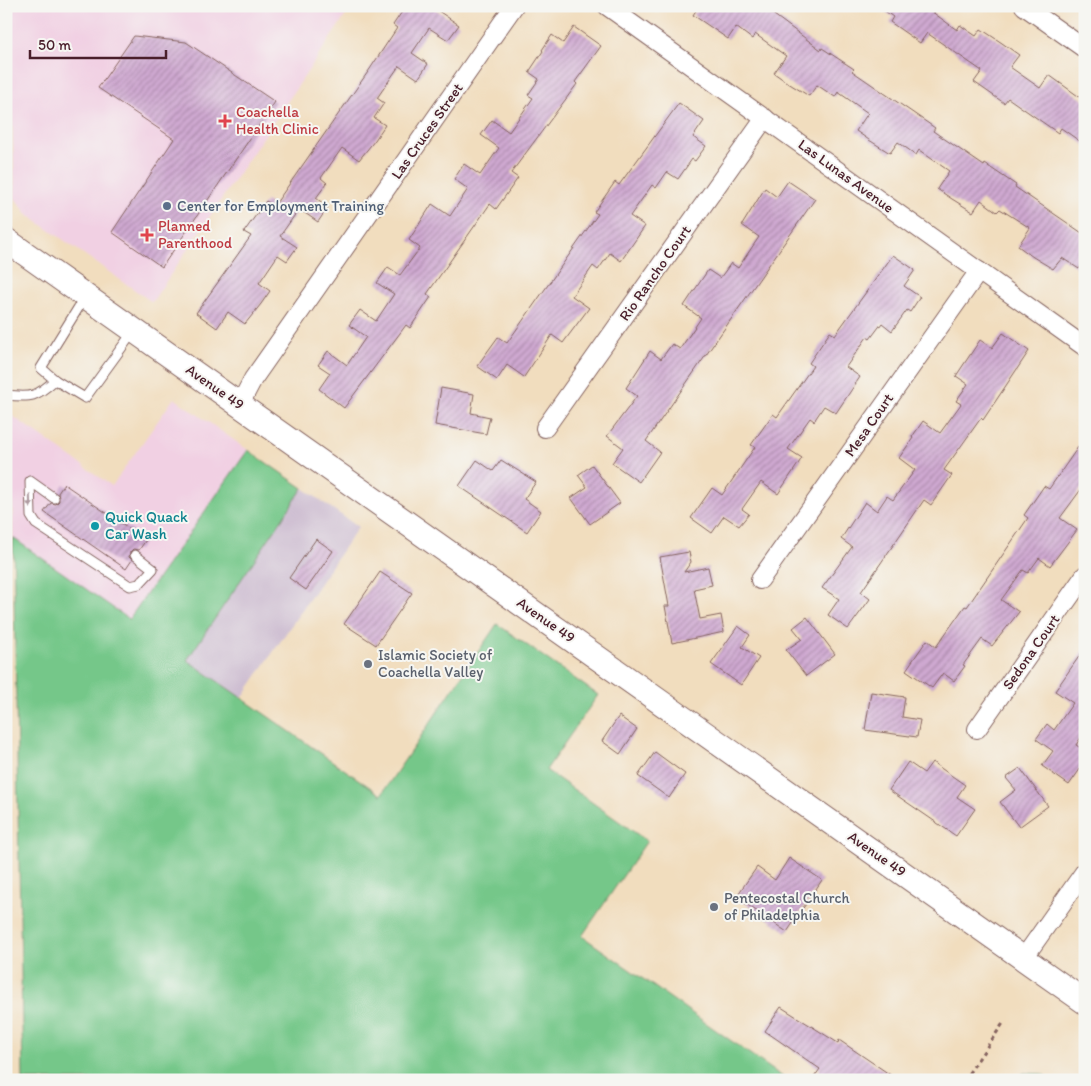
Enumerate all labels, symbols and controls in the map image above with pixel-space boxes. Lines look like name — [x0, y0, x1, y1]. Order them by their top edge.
scale bar — [30, 28, 166, 60]
text: 50 m — [38, 36, 71, 54]
street label: Las Cruces Street — [387, 79, 467, 183]
place label: Coachella Health Clinic — [236, 103, 319, 138]
marker: Coachella Health Clinic — [218, 114, 232, 128]
street label: Las Lunas Avenue — [795, 135, 897, 217]
place label: Center for Employment Training — [177, 197, 385, 215]
marker: Center for Employment Training — [161, 200, 173, 212]
place label: Planned Parenthood — [158, 217, 232, 252]
street label: Rio Rancho Court — [615, 221, 695, 324]
marker: Planned Parenthood — [140, 228, 154, 242]
street label: Avenue 49 — [182, 360, 248, 414]
street label: Mesa Court — [841, 390, 898, 460]
one-way arrow — [26, 493, 34, 509]
place label: Quick Quack Car Wash — [105, 508, 188, 543]
marker: Quick Quack Car Wash — [89, 520, 101, 532]
street label: Avenue 49 — [513, 593, 579, 647]
street label: Sedona Court — [998, 611, 1064, 693]
place label: Islamic Society of Coachella Valley — [378, 646, 493, 681]
marker: Islamic Society of Coachella Valley — [362, 658, 374, 670]
street label: Avenue 49 — [844, 827, 910, 881]
place label: Pentecostal Church of Philadelphia — [724, 889, 850, 924]
marker: Pentecostal Church of Philadelphia — [708, 901, 720, 913]

